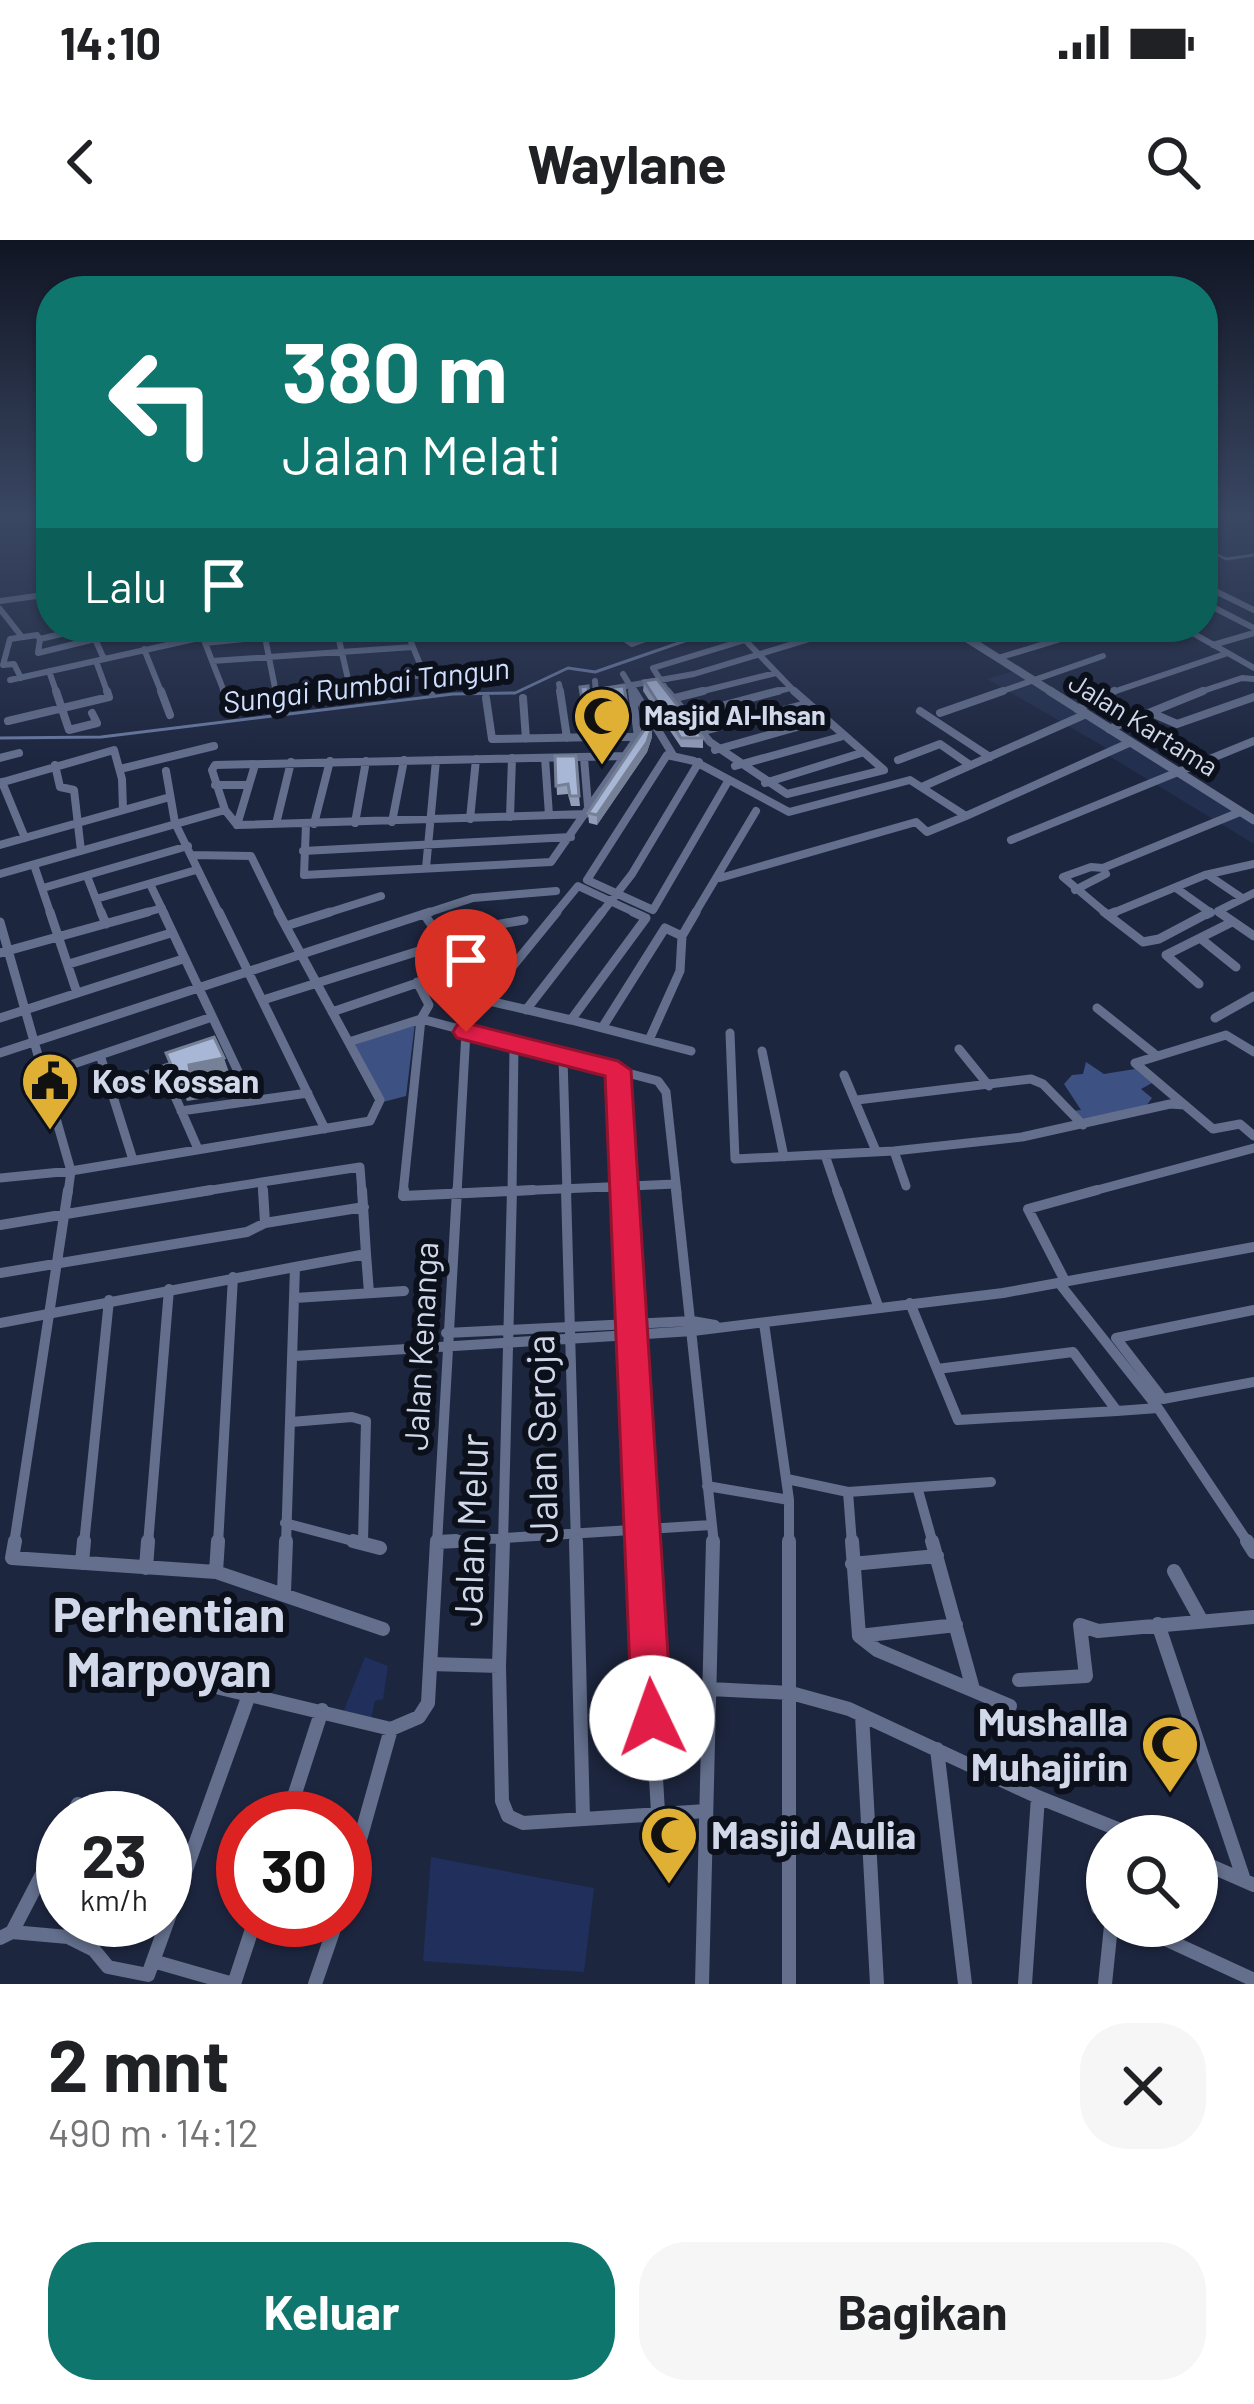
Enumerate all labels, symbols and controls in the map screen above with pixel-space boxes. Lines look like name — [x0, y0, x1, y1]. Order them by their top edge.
text: 14:10 — [60, 15, 161, 69]
icon: back — [48, 129, 114, 195]
icon: search — [1140, 129, 1206, 195]
text: Waylane — [527, 130, 727, 195]
text: 380 m — [282, 319, 508, 420]
icon: left — [84, 324, 240, 480]
text: Jalan Melati — [282, 421, 561, 486]
icon: arrive — [191, 552, 257, 618]
text: Lalu — [84, 558, 167, 612]
water label: Sungai Rumbai Tangun — [220, 649, 511, 719]
street label: Jalan Kartama — [1064, 665, 1224, 782]
mosque icon: Masjid Al-Ihsan — [571, 685, 633, 767]
place label: Masjid Al-Ihsan — [644, 698, 826, 730]
pin — [415, 909, 517, 1032]
icon: arrive — [433, 927, 499, 993]
public building icon: Kos Kossan — [19, 1050, 81, 1132]
place label: Kos Kossan — [92, 1060, 259, 1100]
street label: Jalan Kenanga — [395, 1241, 445, 1451]
street label: Jalan Seroja — [515, 1334, 566, 1544]
street label: Jalan Melur — [443, 1433, 496, 1627]
district label: Perhentian Marpoyan — [53, 1584, 285, 1697]
position arrow — [589, 1655, 715, 1781]
place label: Mushalla Muhajirin — [971, 1697, 1128, 1789]
mosque icon: Mushalla Muhajirin — [1139, 1713, 1201, 1795]
speed limit sign: 30 — [216, 1791, 372, 1947]
mosque icon: Masjid Aulia — [638, 1804, 700, 1886]
place label: Masjid Aulia — [711, 1810, 916, 1857]
map controls — [1086, 1815, 1218, 1947]
button: search — [1086, 1815, 1218, 1947]
text: 23 — [81, 1818, 147, 1890]
text: km/h — [80, 1881, 148, 1917]
text: 2 mnt — [48, 2020, 230, 2106]
button: close — [1080, 2023, 1206, 2149]
text: 490 m · 14:12 — [48, 2108, 259, 2155]
button: Keluar — [48, 2242, 615, 2380]
button: Bagikan — [639, 2242, 1206, 2380]

